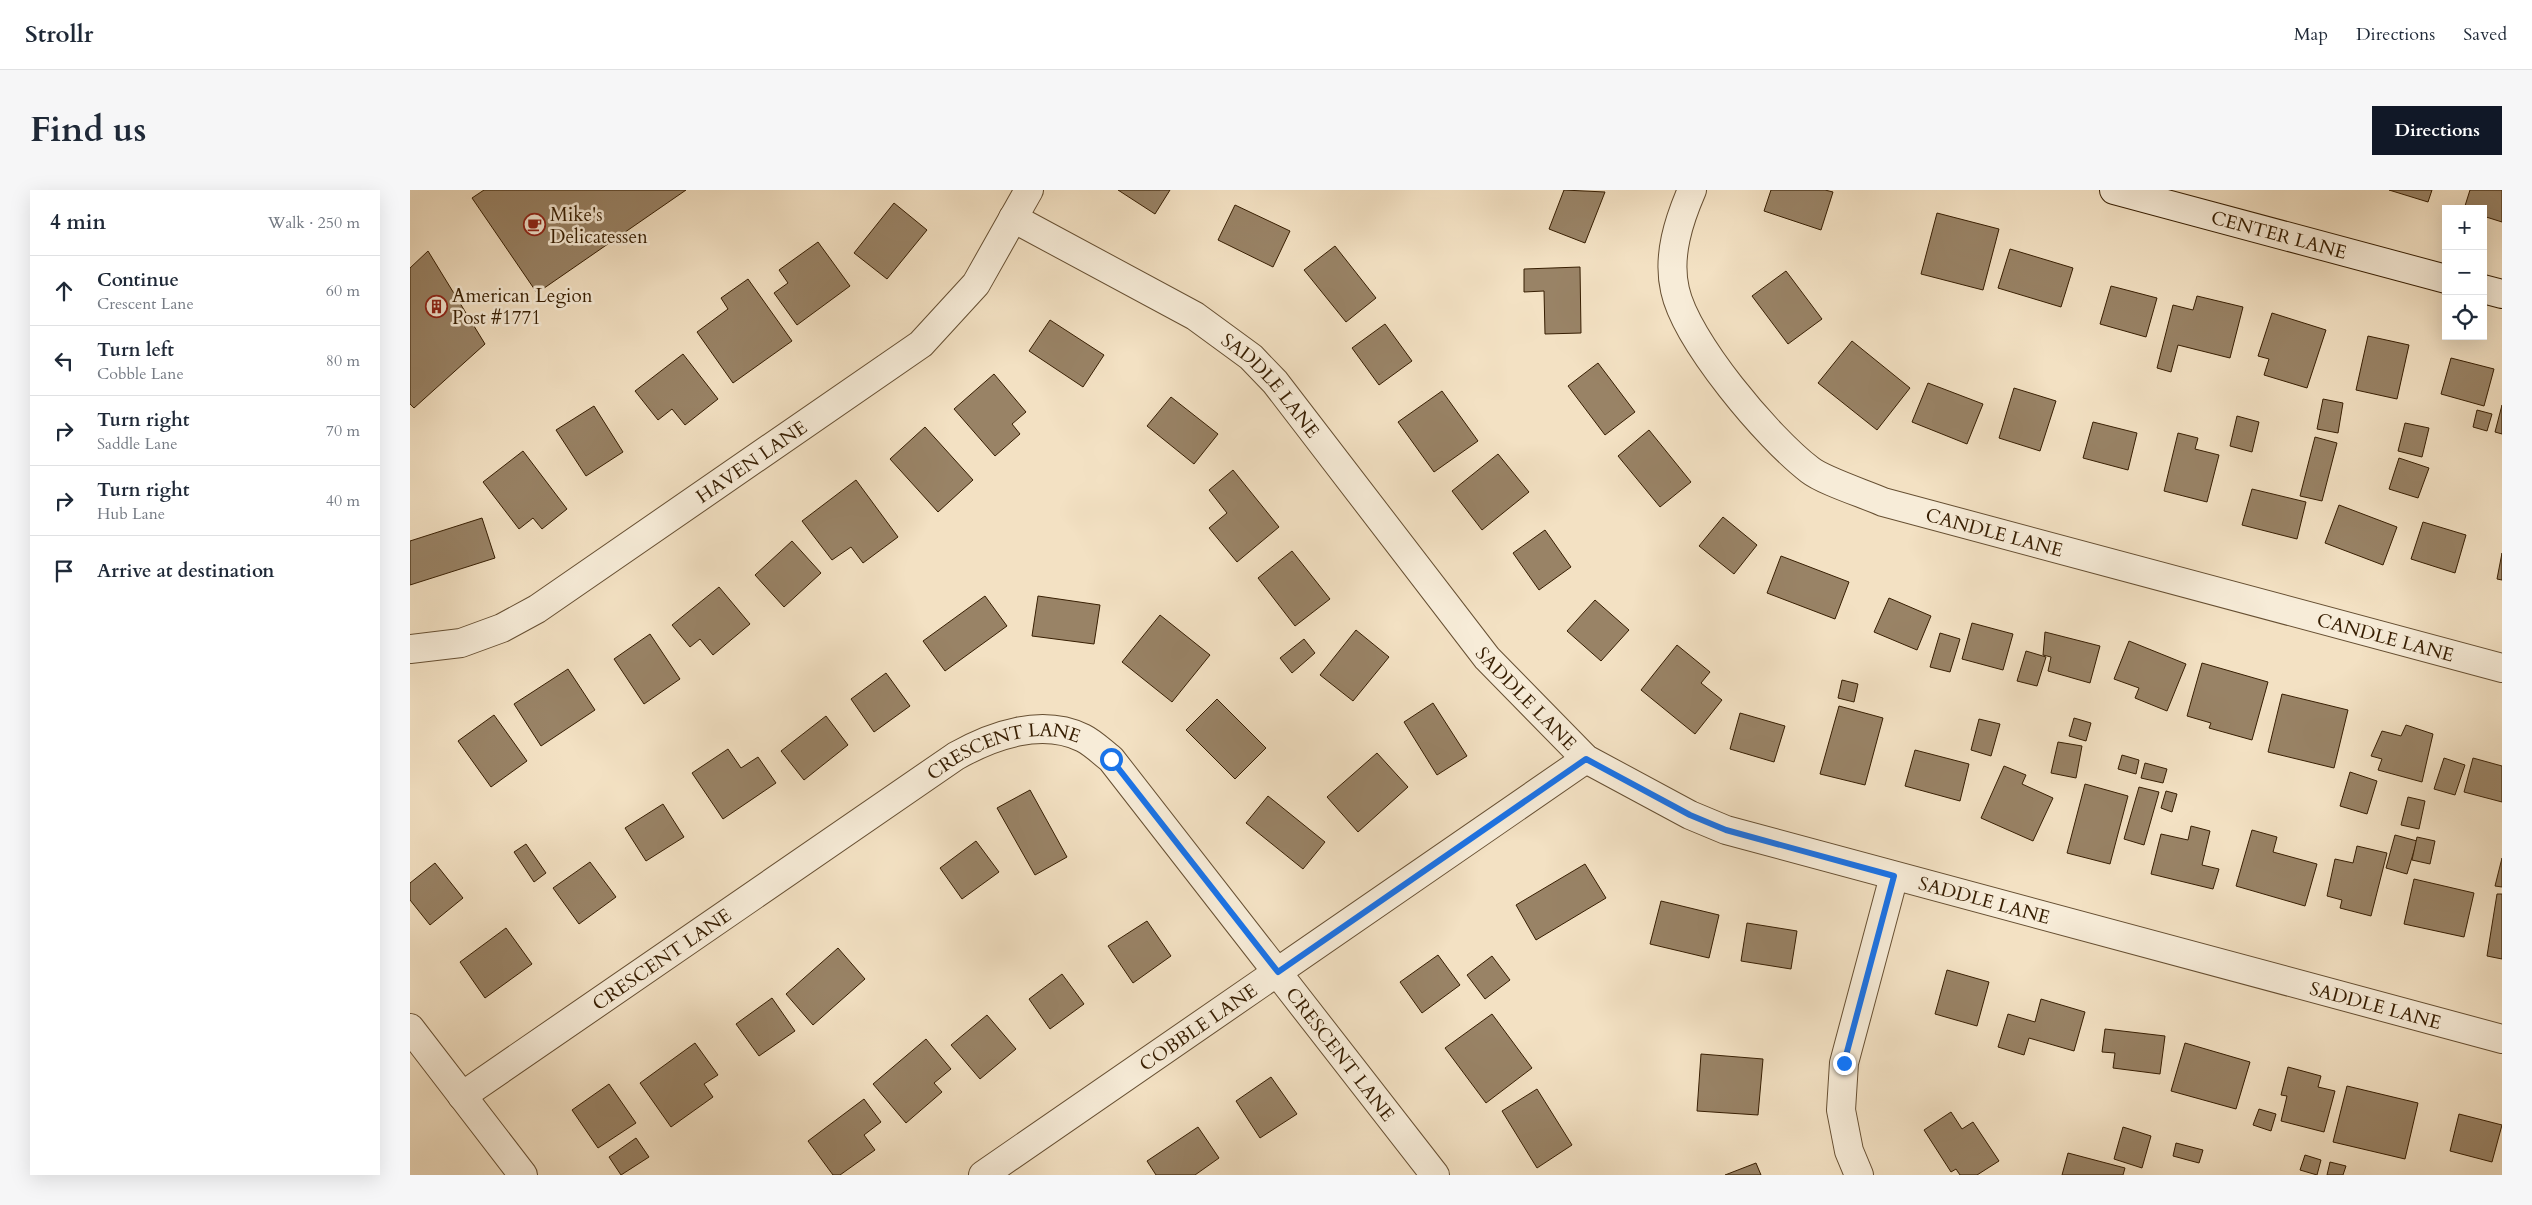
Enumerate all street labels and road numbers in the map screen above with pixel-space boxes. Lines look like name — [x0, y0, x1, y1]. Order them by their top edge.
street label: CENTER LANE — [2208, 205, 2350, 266]
street label: SADDLE LANE — [1216, 327, 1325, 444]
street label: HAVEN LANE — [691, 415, 812, 510]
street label: CANDLE LANE — [1923, 502, 2066, 564]
street label: CANDLE LANE — [2314, 607, 2457, 669]
street label: SADDLE LANE — [1469, 642, 1582, 756]
street label: CRESCENT LANE — [922, 717, 1084, 786]
street label: SADDLE LANE — [1916, 870, 2053, 931]
street label: CRESCENT LANE — [587, 903, 737, 1017]
street label: SADDLE LANE — [2307, 976, 2444, 1036]
street label: COBBLE LANE — [1134, 978, 1263, 1078]
street label: CRESCENT LANE — [1279, 982, 1400, 1127]

